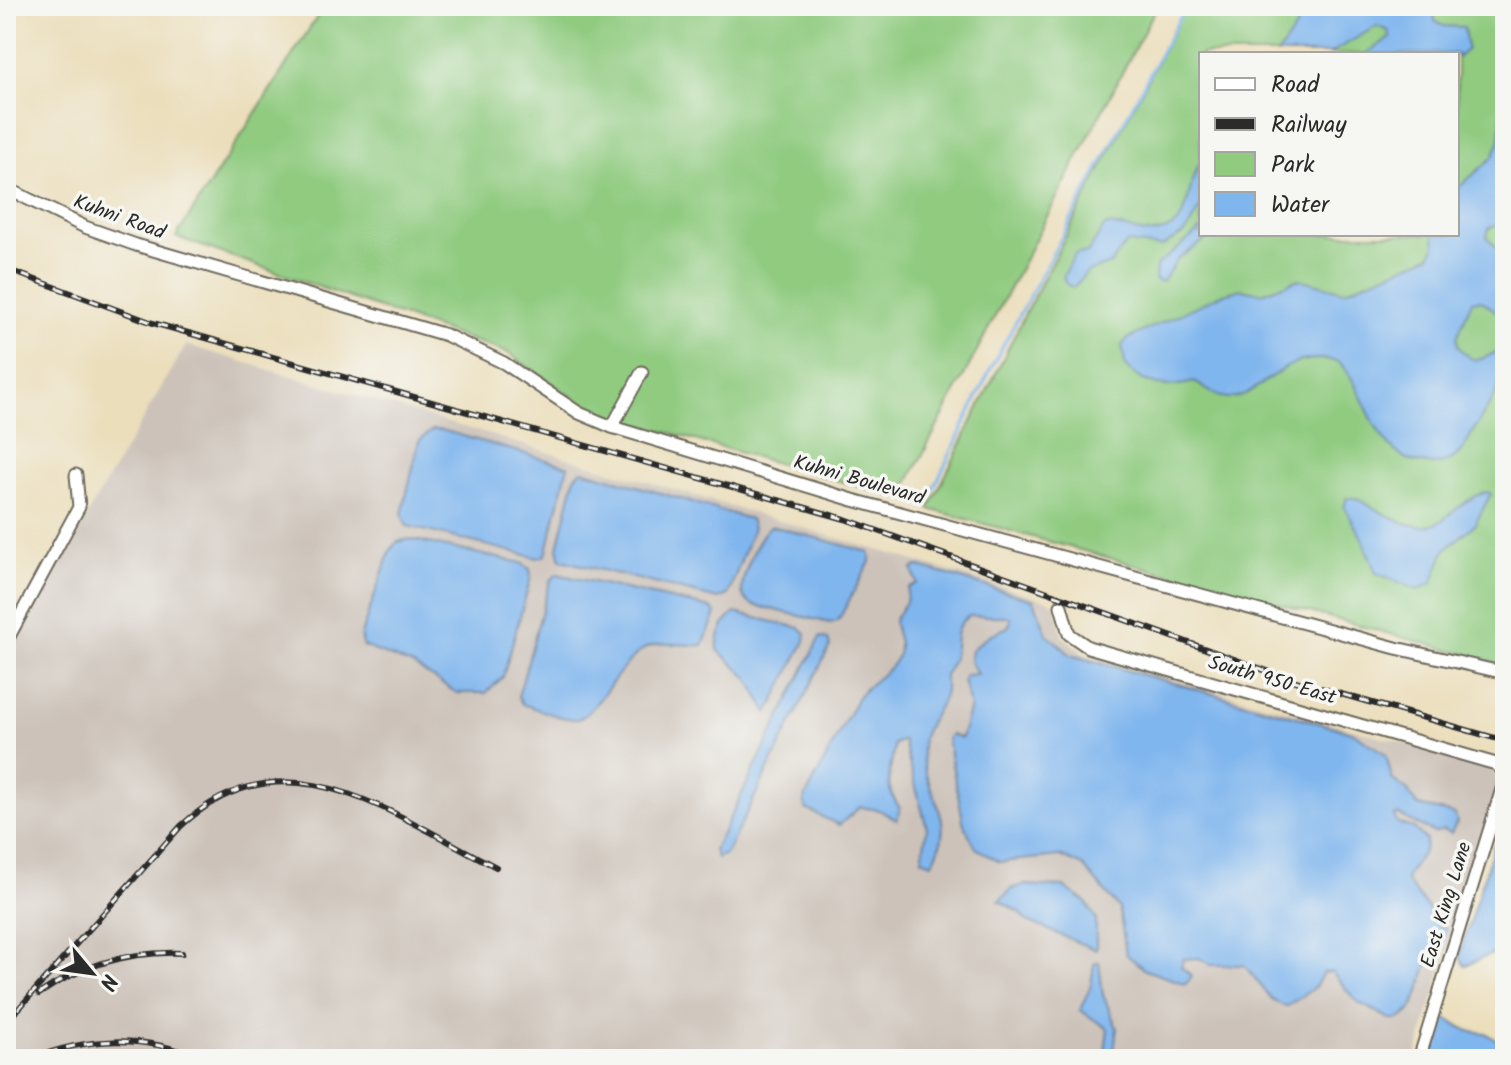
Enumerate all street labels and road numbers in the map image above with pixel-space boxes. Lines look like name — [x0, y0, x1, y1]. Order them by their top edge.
street label: Kuhni Road — [69, 187, 170, 250]
street label: Kuhni Boulevard — [790, 447, 929, 515]
street label: South 950 East — [1204, 647, 1340, 715]
street label: East King Lane — [1413, 838, 1481, 972]

